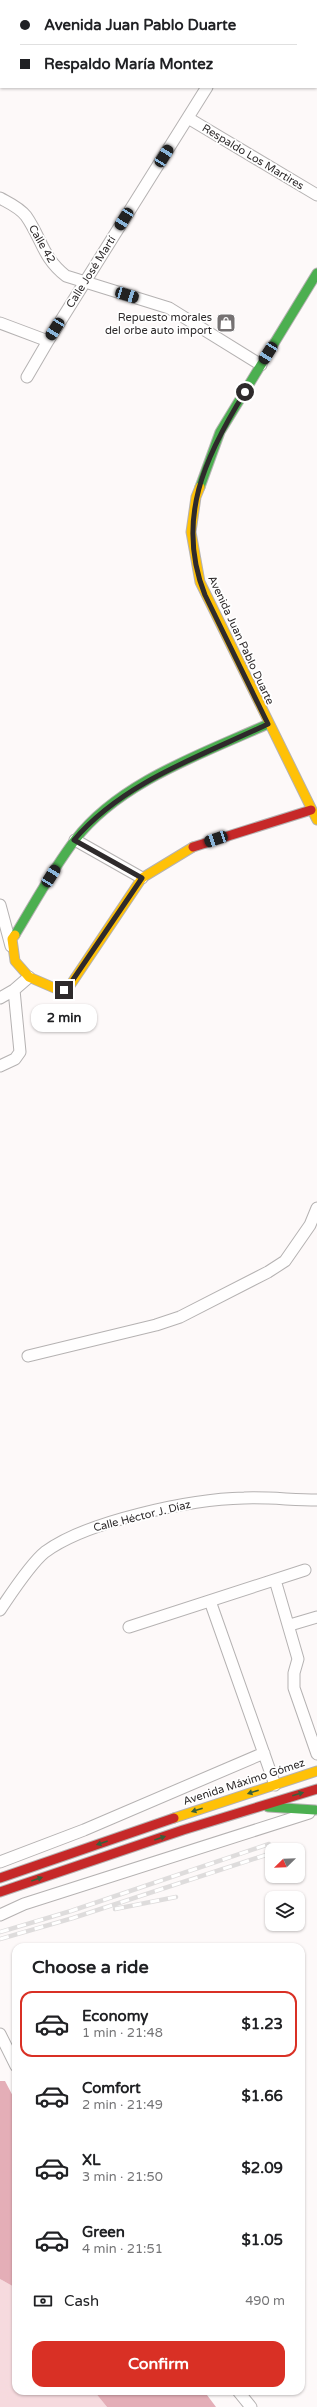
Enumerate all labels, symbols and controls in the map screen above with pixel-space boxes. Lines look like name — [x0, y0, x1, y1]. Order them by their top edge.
text: Avenida Juan Pablo Duarte — [44, 16, 236, 34]
text: Respaldo María Montez — [44, 55, 213, 73]
street label: Respaldo Los Martires — [200, 121, 306, 193]
car — [153, 143, 175, 169]
car — [113, 206, 135, 232]
street label: Calle 42 — [26, 222, 58, 266]
street label: Calle José Martí — [64, 233, 119, 310]
car — [114, 286, 140, 304]
place label: Repuesto morales del orbe auto import — [105, 311, 212, 337]
shop icon: Repuesto morales del orbe auto import — [215, 312, 237, 334]
car — [44, 316, 66, 342]
car — [257, 340, 279, 366]
route start — [236, 383, 254, 401]
street label: Avenida Juan Pablo Duarte — [205, 573, 277, 707]
car — [203, 829, 229, 849]
car — [40, 863, 62, 889]
route end — [55, 981, 73, 999]
callout: 2 min — [31, 1004, 97, 1032]
text: 2 min — [47, 1010, 81, 1026]
street label: Calle Héctor J. Díaz — [92, 1497, 193, 1534]
street label: Avenida Máximo Gómez — [182, 1756, 307, 1808]
one-way arrow — [247, 1789, 259, 1795]
one-way arrow — [292, 1791, 304, 1797]
one-way arrow — [191, 1807, 203, 1813]
one-way arrow — [154, 1834, 166, 1840]
one-way arrow — [96, 1840, 108, 1846]
north arrow — [265, 1843, 305, 1883]
map controls — [265, 1843, 305, 1931]
one-way arrow — [31, 1876, 43, 1882]
button: layers — [265, 1891, 305, 1931]
text: Choose a ride — [32, 1956, 149, 1978]
icon: car — [34, 2006, 70, 2042]
text: Economy — [82, 2007, 148, 2025]
text: $1.23 — [242, 2015, 283, 2033]
text: 1 min · 21:48 — [82, 2025, 163, 2041]
icon: car — [34, 2078, 70, 2114]
text: Comfort — [82, 2079, 141, 2097]
text: $1.66 — [242, 2087, 283, 2105]
text: 2 min · 21:49 — [82, 2097, 163, 2113]
icon: car — [34, 2150, 70, 2186]
text: XL — [82, 2151, 101, 2169]
text: $2.09 — [242, 2159, 283, 2177]
text: 3 min · 21:50 — [82, 2169, 163, 2185]
icon: car — [34, 2222, 70, 2258]
text: Green — [82, 2223, 125, 2241]
text: $1.05 — [242, 2231, 283, 2249]
text: 4 min · 21:51 — [82, 2241, 163, 2257]
icon: cash — [32, 2290, 54, 2312]
text: Cash — [64, 2292, 99, 2310]
text: 490 m — [245, 2293, 285, 2309]
button: Confirm — [32, 2341, 285, 2387]

